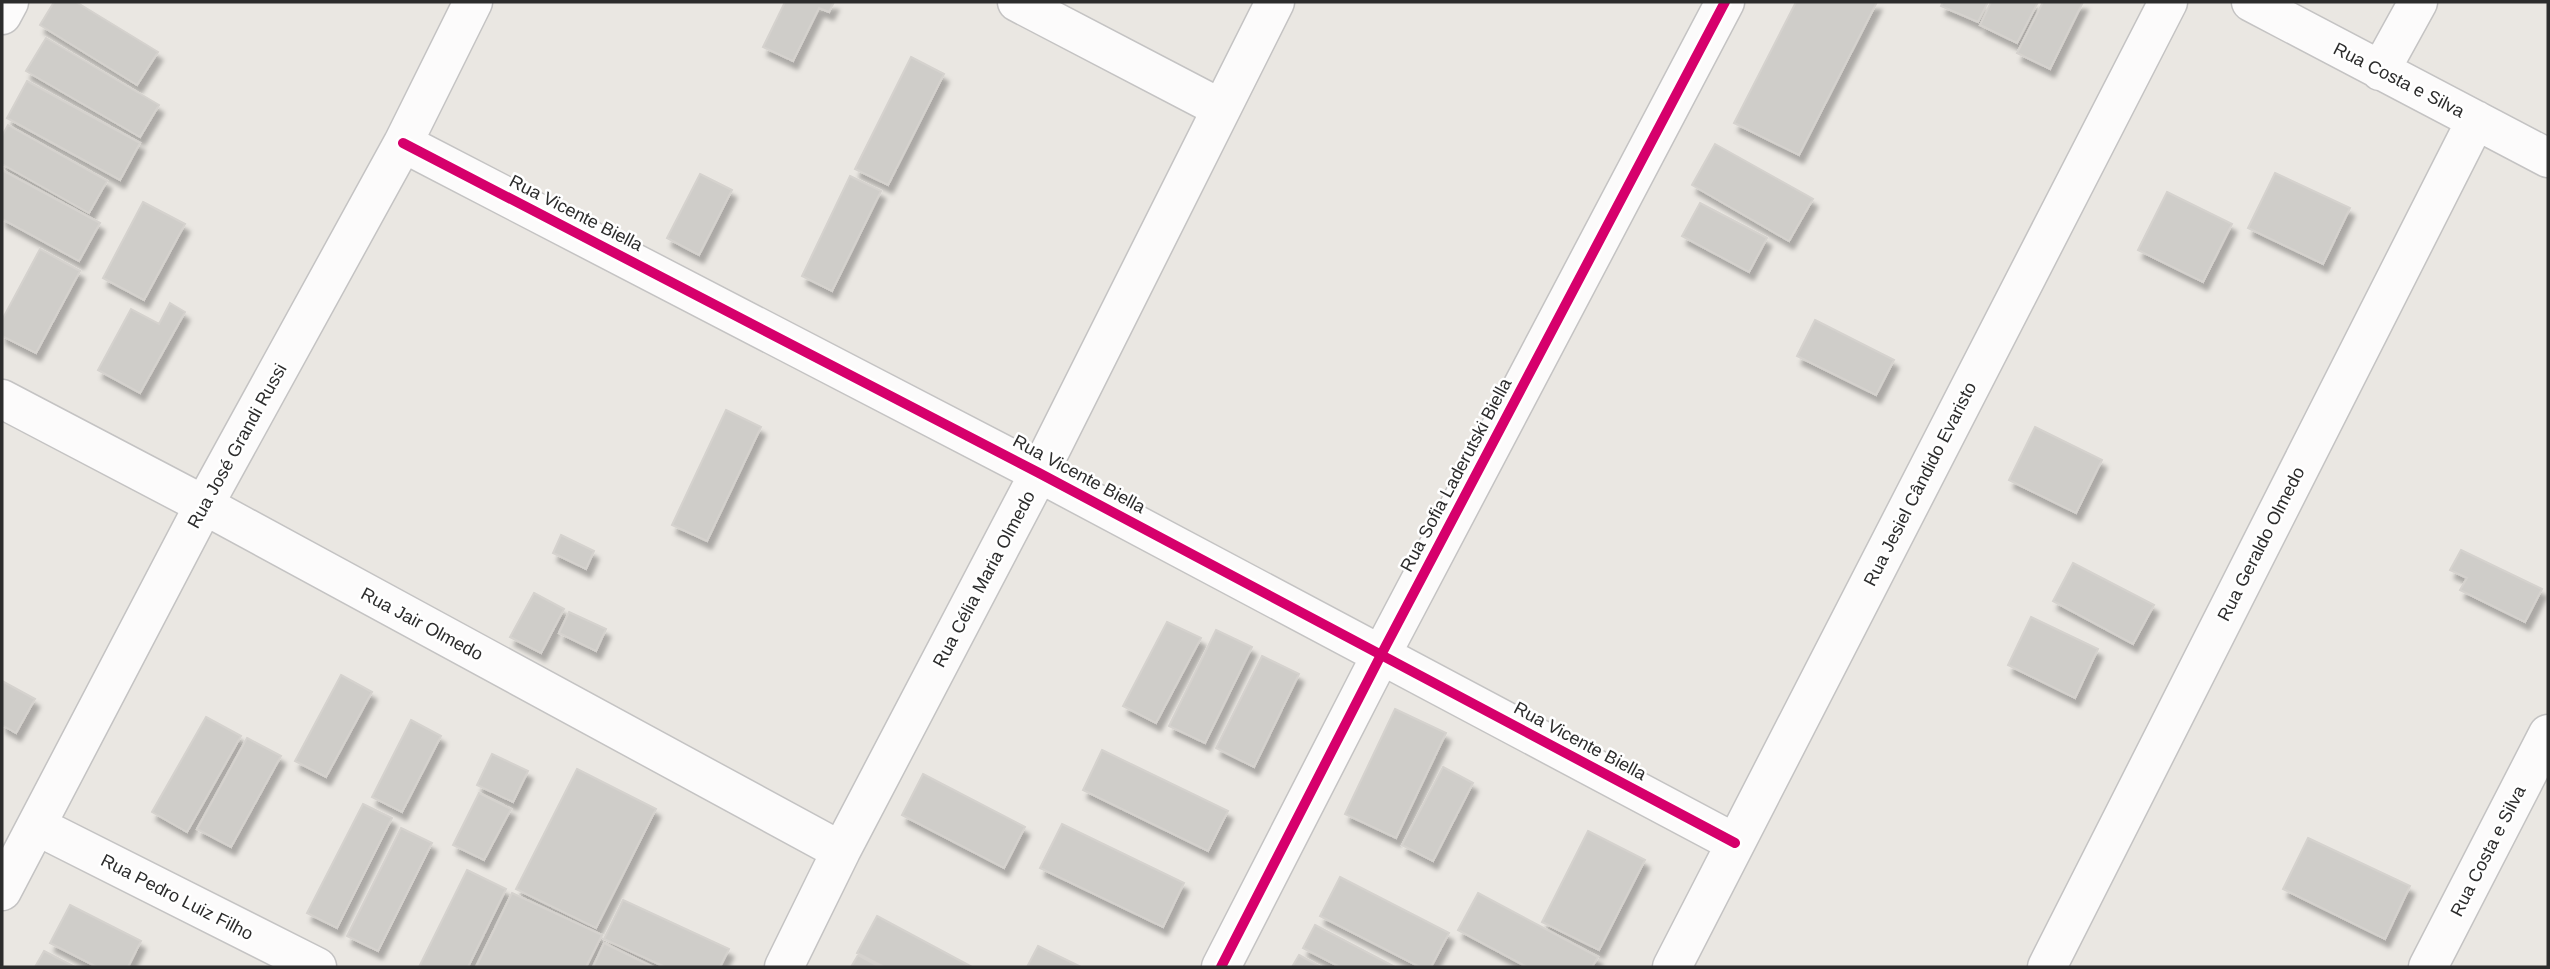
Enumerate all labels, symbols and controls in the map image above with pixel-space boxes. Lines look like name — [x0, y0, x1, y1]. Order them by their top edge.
street label: Rua Costa e Silva — [2330, 38, 2469, 122]
street label: Rua Vicente Biella — [506, 171, 647, 256]
street label: Rua José Grandi Russi — [183, 360, 291, 532]
street label: Rua Sofia Laderutski Biella — [1396, 374, 1516, 575]
street label: Rua Jesiel Cândido Evaristo — [1860, 379, 1980, 589]
street label: Rua Vicente Biella — [1010, 431, 1149, 518]
street label: Rua Geraldo Olmedo — [2213, 464, 2309, 624]
street label: Rua Célia Maria Olmedo — [929, 487, 1039, 671]
street label: Rua Jair Olmedo — [358, 583, 486, 665]
street label: Rua Vicente Biella — [1511, 698, 1650, 785]
street label: Rua Costa e Silva — [2446, 781, 2530, 920]
street label: Rua Pedro Luiz Filho — [98, 850, 256, 944]

